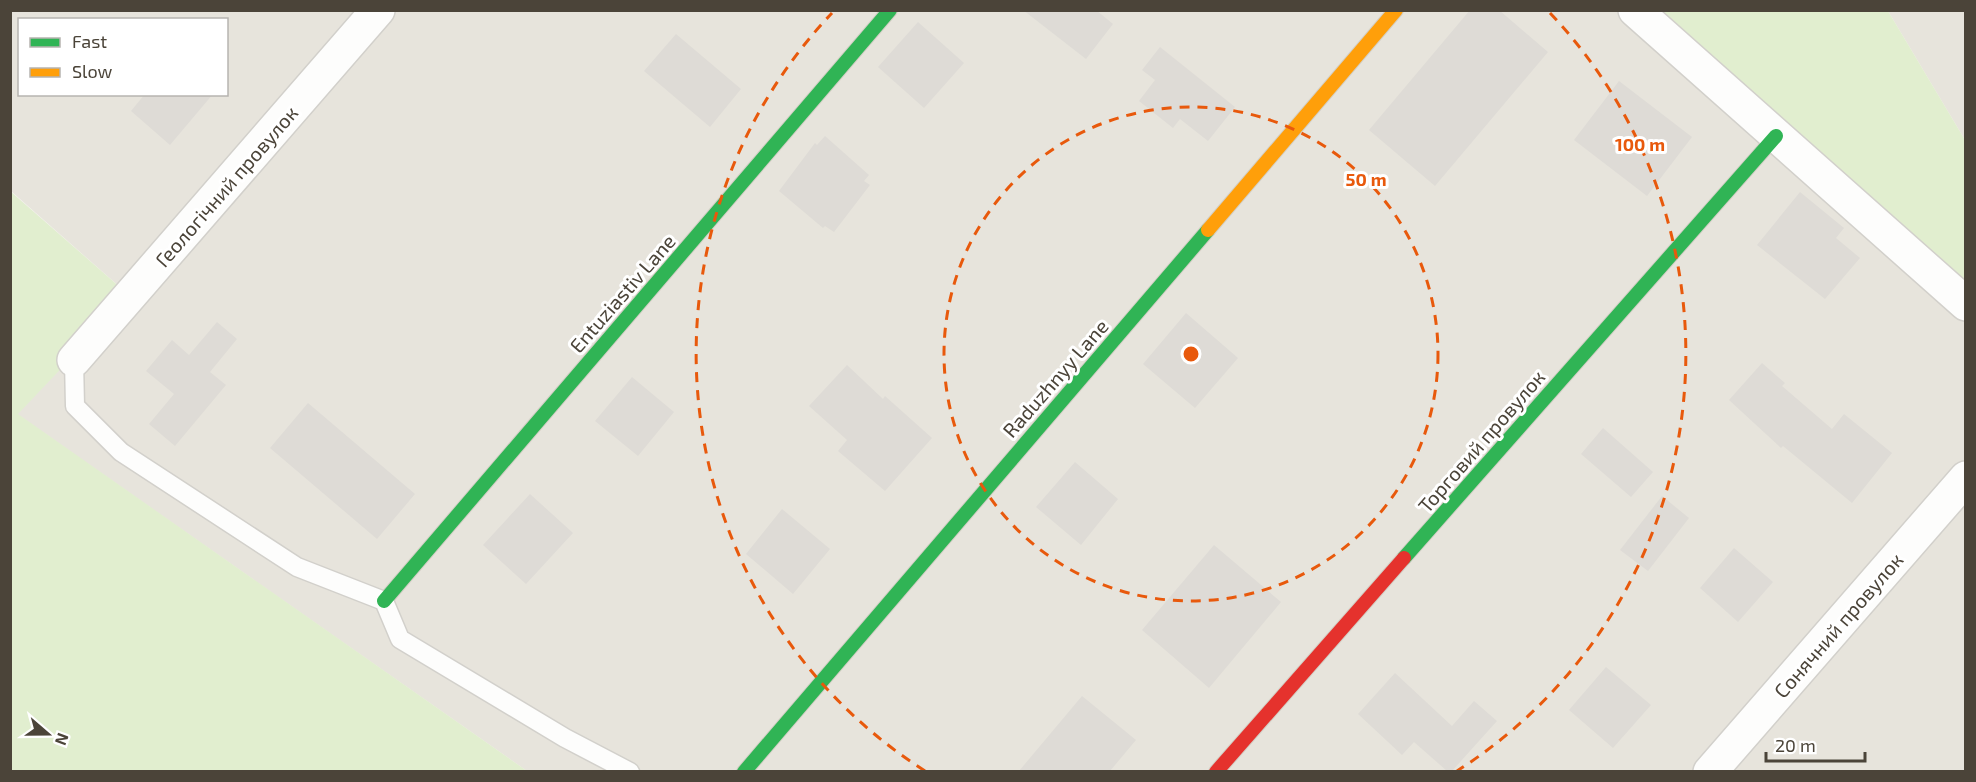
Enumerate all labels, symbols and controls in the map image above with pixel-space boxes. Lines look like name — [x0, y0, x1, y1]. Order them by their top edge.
legend — [18, 18, 228, 96]
text: Fast — [72, 30, 107, 52]
text: Slow — [72, 60, 113, 82]
street label: Геологічний провулок — [150, 100, 303, 272]
text: 100 m — [1615, 133, 1665, 155]
text: 50 m — [1345, 168, 1387, 190]
street label: Entuziastiv Lane — [564, 229, 680, 357]
street label: Raduzhnyy Lane — [997, 314, 1113, 442]
centre of rings — [1181, 344, 1201, 364]
street label: Торговий провулок — [1413, 365, 1550, 518]
street label: Сонячний провулок — [1768, 547, 1908, 703]
north arrow — [18, 704, 78, 764]
scale bar — [1766, 725, 1865, 763]
text: N — [52, 731, 73, 748]
text: 20 m — [1775, 734, 1816, 756]

